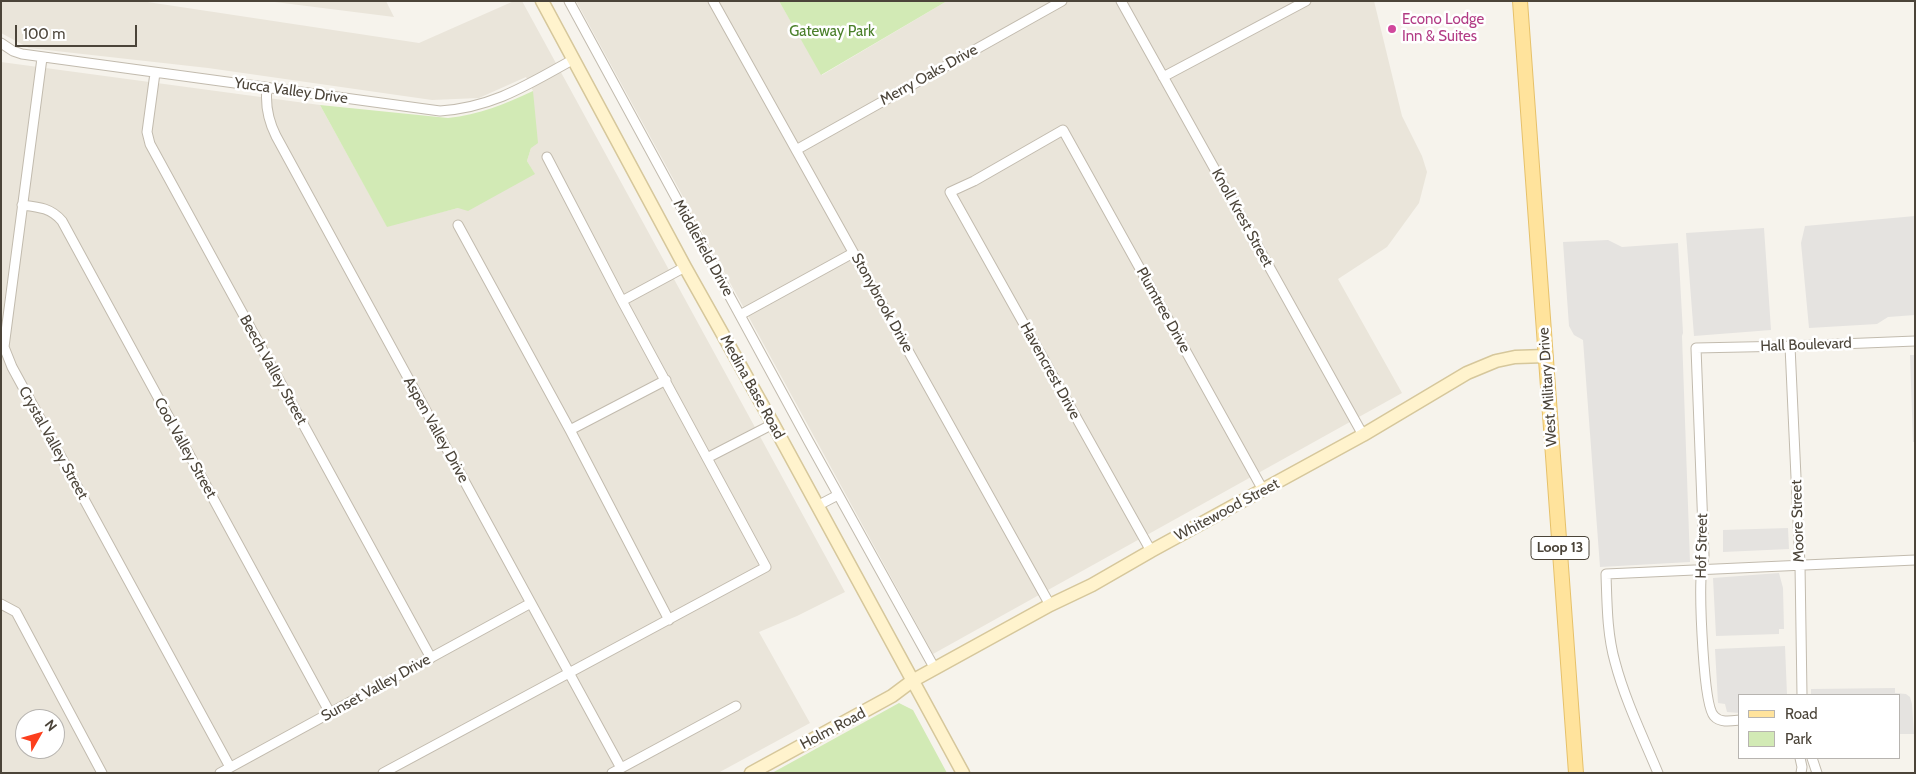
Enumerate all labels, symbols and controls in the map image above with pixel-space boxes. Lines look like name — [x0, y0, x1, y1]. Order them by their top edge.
place label: Econo Lodge Inn & Suites — [1402, 11, 1484, 46]
scale bar — [18, 15, 140, 47]
park label: Gateway Park — [789, 23, 875, 41]
marker: Econo Lodge Inn & Suites — [1386, 23, 1398, 35]
text: 100 m — [23, 25, 65, 43]
street label: Merry Oaks Drive — [877, 41, 981, 109]
street label: Yucca Valley Drive — [233, 74, 349, 108]
street label: Knoll Krest Street — [1208, 166, 1276, 270]
street label: Middlefield Drive — [669, 197, 737, 299]
street label: Stonybrook Drive — [847, 250, 917, 356]
street label: Plumtree Drive — [1132, 264, 1194, 356]
street label: Beech Valley Street — [235, 312, 311, 428]
street label: Havencrest Drive — [1016, 319, 1084, 423]
street label: West Military Drive — [1535, 327, 1561, 447]
street label: Medina Base Road — [716, 332, 788, 442]
street label: Hall Boulevard — [1760, 334, 1852, 356]
street label: Aspen Valley Drive — [399, 374, 473, 486]
street label: Crystal Valley Street — [14, 383, 92, 503]
street label: Cool Valley Street — [150, 395, 220, 501]
street label: Whitewood Street — [1172, 475, 1282, 545]
street label: Moore Street — [1788, 479, 1808, 563]
street label: Hof Street — [1692, 513, 1712, 579]
road number: Loop 13 — [1531, 536, 1589, 560]
street label: Sunset Valley Drive — [318, 651, 434, 725]
legend — [1738, 694, 1901, 759]
street label: Holm Road — [797, 704, 869, 754]
text: Road — [1785, 705, 1818, 723]
north arrow — [15, 709, 65, 759]
text: N — [41, 716, 61, 735]
text: Park — [1785, 730, 1812, 748]

